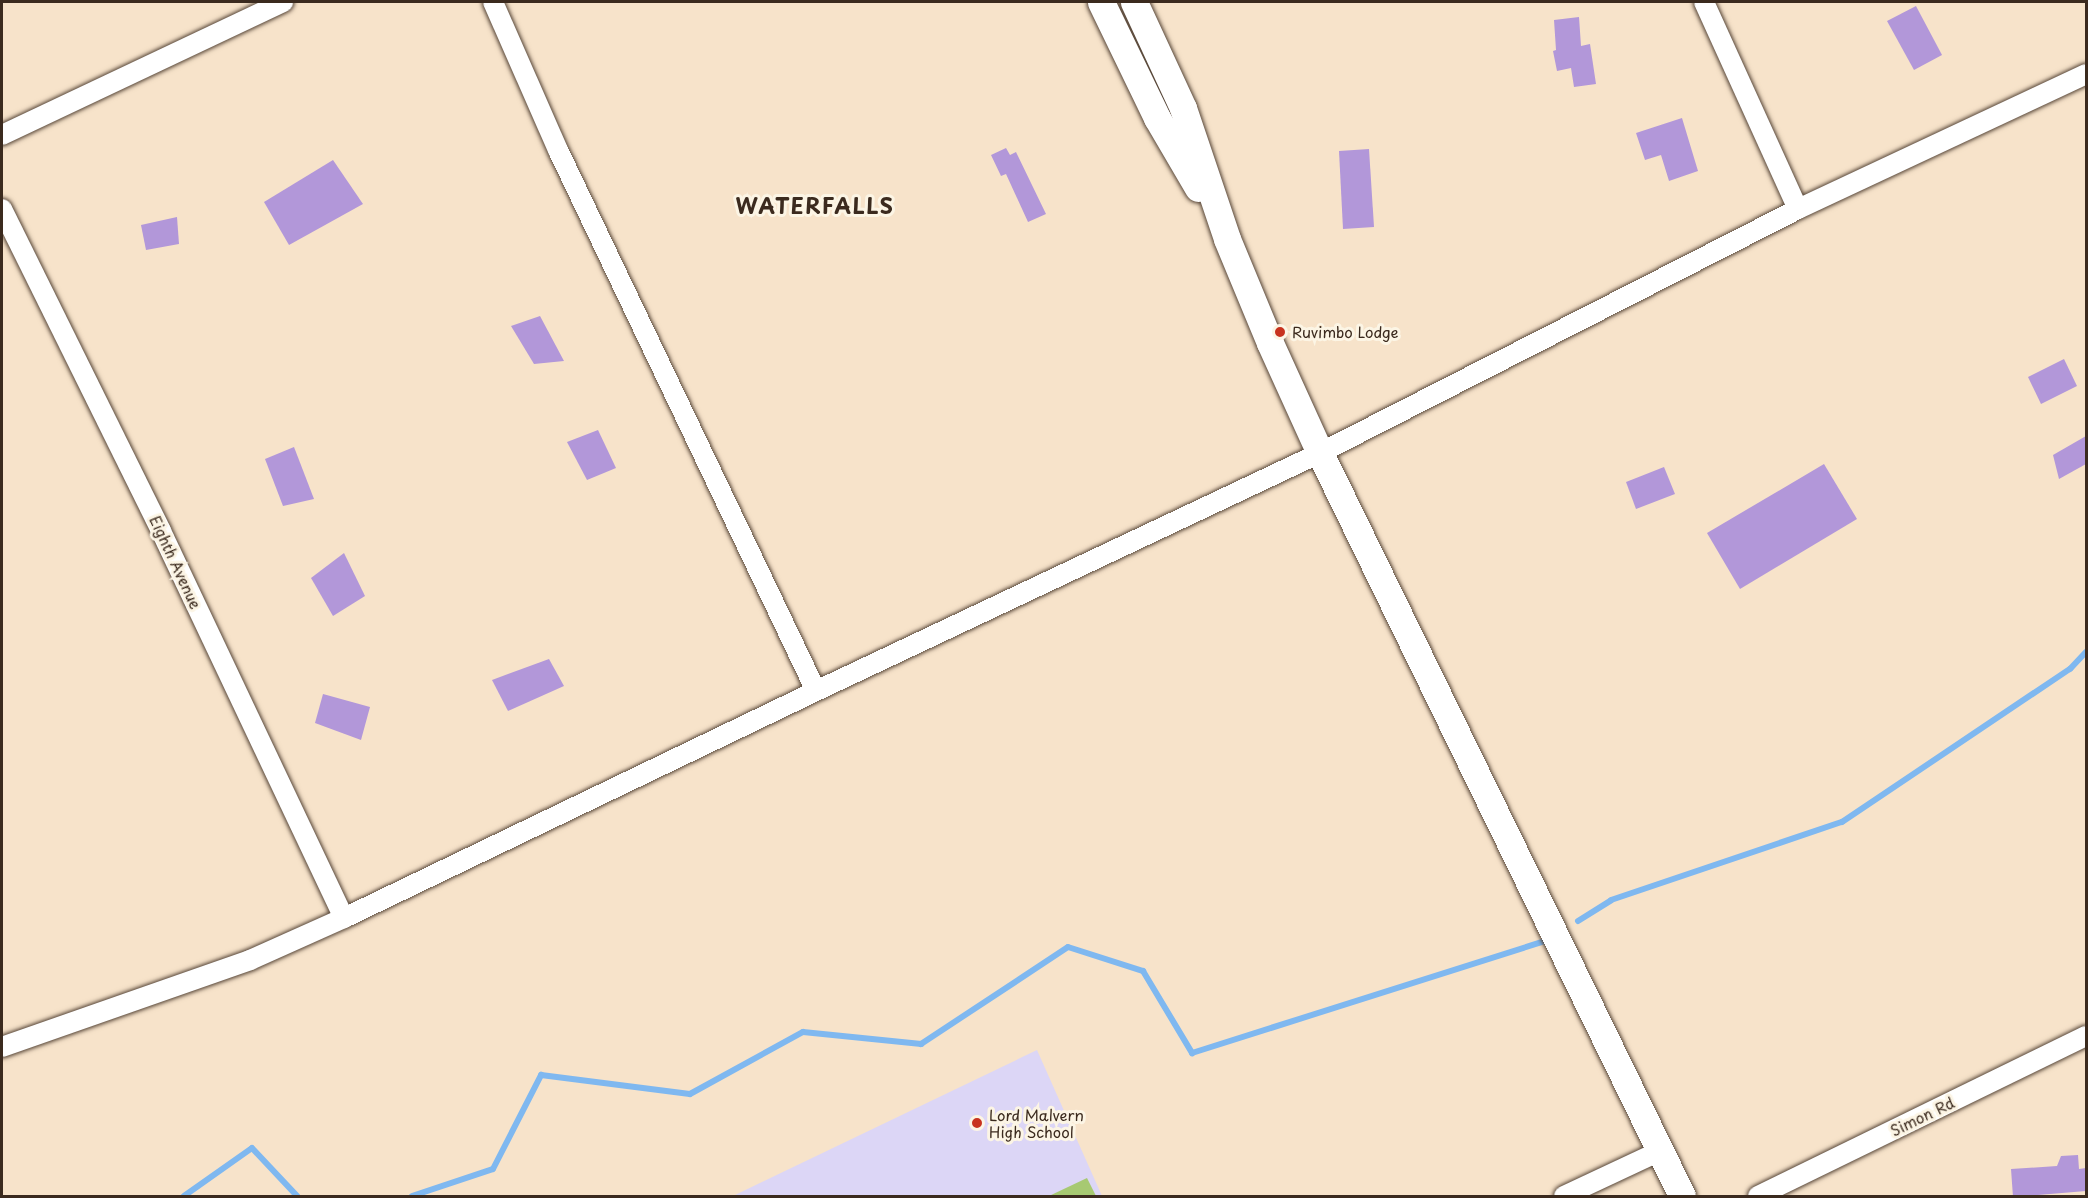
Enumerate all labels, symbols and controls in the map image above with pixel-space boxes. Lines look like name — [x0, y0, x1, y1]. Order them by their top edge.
district label: WATERFALLS — [737, 192, 893, 218]
place label: Ruvimbo Lodge — [1292, 323, 1399, 341]
marker: Ruvimbo Lodge — [1273, 325, 1287, 339]
street label: Eighth Avenue — [146, 512, 206, 612]
street label: Simon Rd — [1887, 1093, 1957, 1139]
place label: Lord Malvern High School — [989, 1105, 1085, 1140]
marker: Lord Malvern High School — [970, 1116, 984, 1130]

